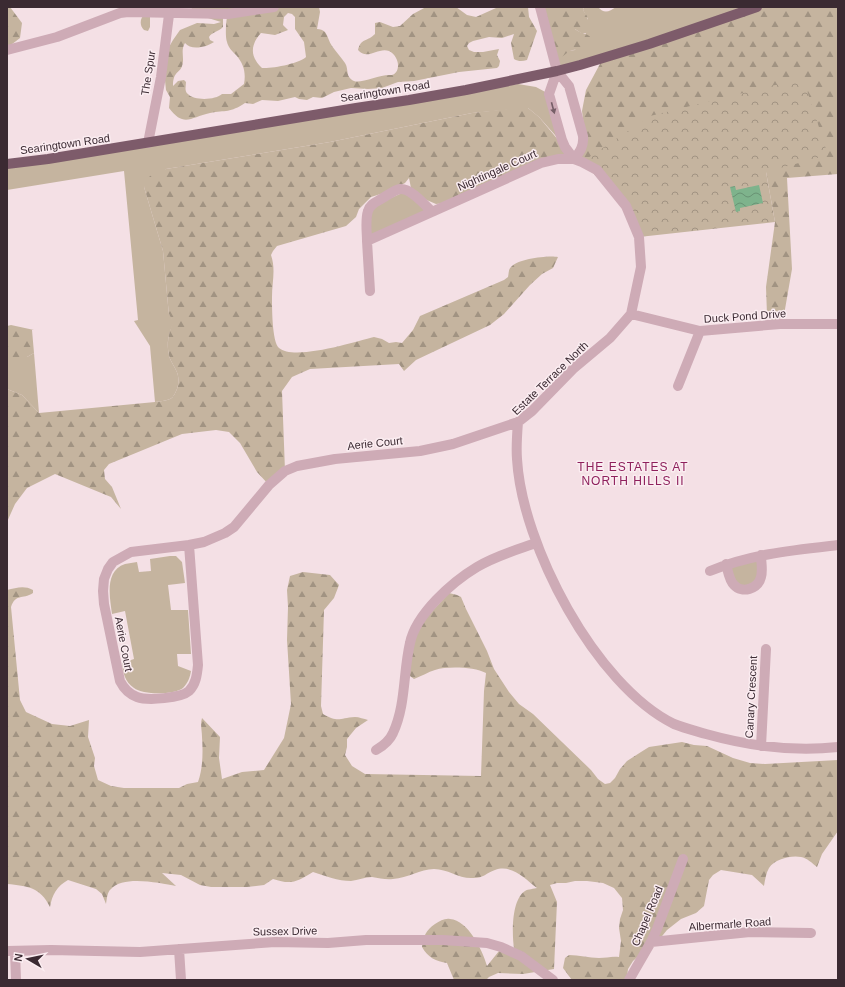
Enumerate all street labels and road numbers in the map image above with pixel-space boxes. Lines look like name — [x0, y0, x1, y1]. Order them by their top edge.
street label: The Spur — [139, 49, 158, 96]
street label: Searingtown Road — [339, 78, 431, 104]
street label: Searingtown Road — [19, 132, 111, 156]
street label: Nightingale Court — [456, 147, 538, 193]
street label: Duck Pond Drive — [703, 307, 787, 325]
street label: Estate Terrace North — [510, 339, 590, 417]
street label: Aerie Court — [347, 434, 403, 452]
street label: Aerie Court — [113, 616, 135, 672]
street label: Canary Crescent — [743, 655, 759, 739]
street label: Chapel Road — [629, 884, 665, 948]
street label: Albermarle Road — [688, 915, 772, 933]
street label: Sussex Drive — [253, 924, 317, 938]

